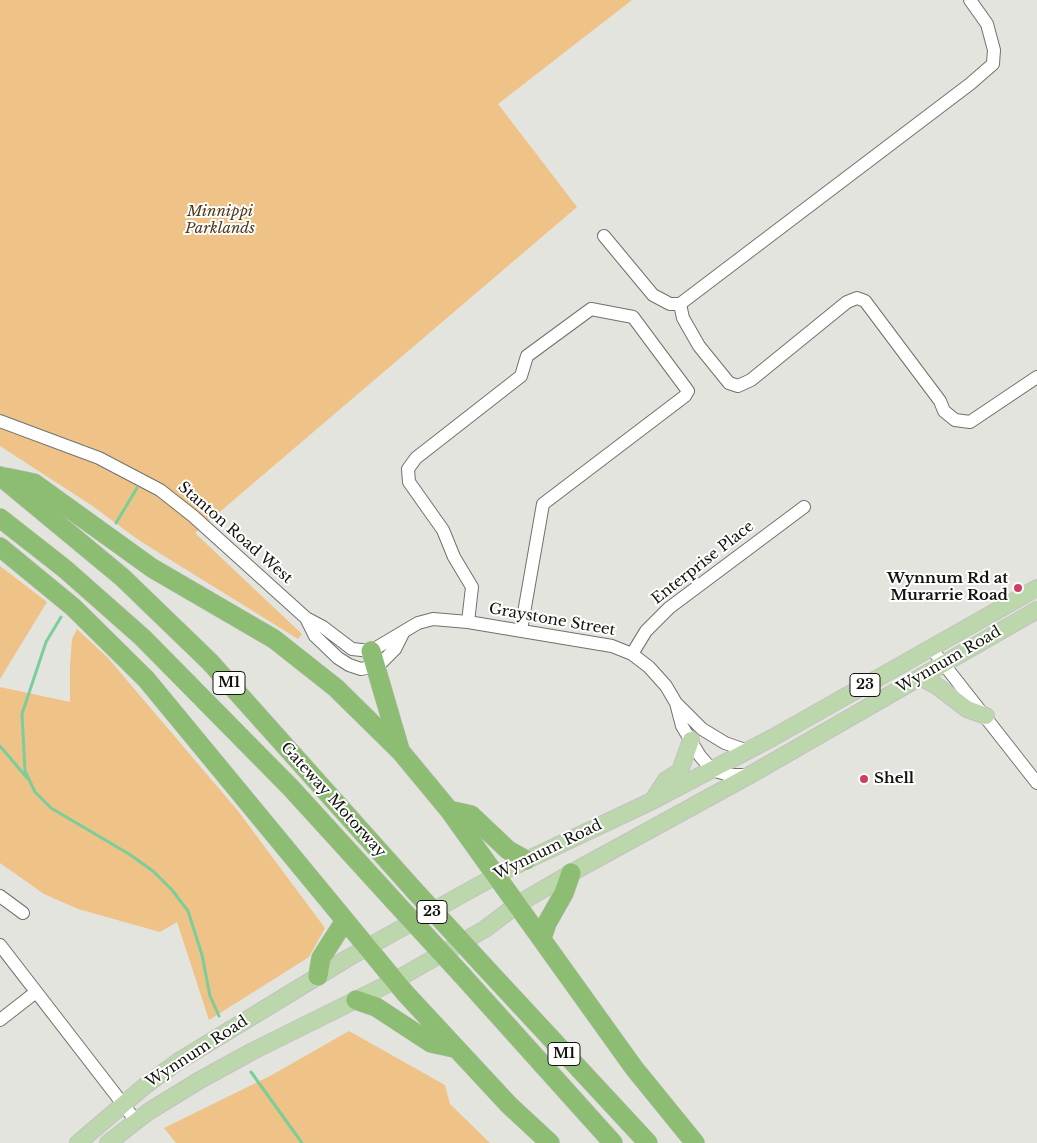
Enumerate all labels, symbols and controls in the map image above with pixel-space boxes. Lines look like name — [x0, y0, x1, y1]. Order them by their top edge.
park label: Minnippi Parklands — [185, 203, 255, 238]
street label: Stanton Road West — [174, 478, 296, 588]
street label: Enterprise Place — [648, 517, 758, 609]
place label: Wynnum Rd at Murarrie Road — [887, 570, 1008, 605]
marker: Wynnum Rd at Murarrie Road — [1012, 582, 1024, 594]
street label: Graystone Street — [487, 600, 617, 640]
street label: Wynnum Road — [894, 623, 1004, 697]
road number: M1 — [213, 671, 245, 694]
road number: 23 — [850, 674, 880, 696]
street label: Gateway Motorway — [277, 739, 389, 861]
place label: Shell — [874, 770, 914, 788]
marker: Shell — [858, 773, 870, 785]
street label: Wynnum Road — [491, 816, 605, 884]
road number: 23 — [417, 900, 447, 924]
street label: Wynnum Road — [143, 1012, 251, 1092]
road number: M1 — [548, 1042, 580, 1066]

